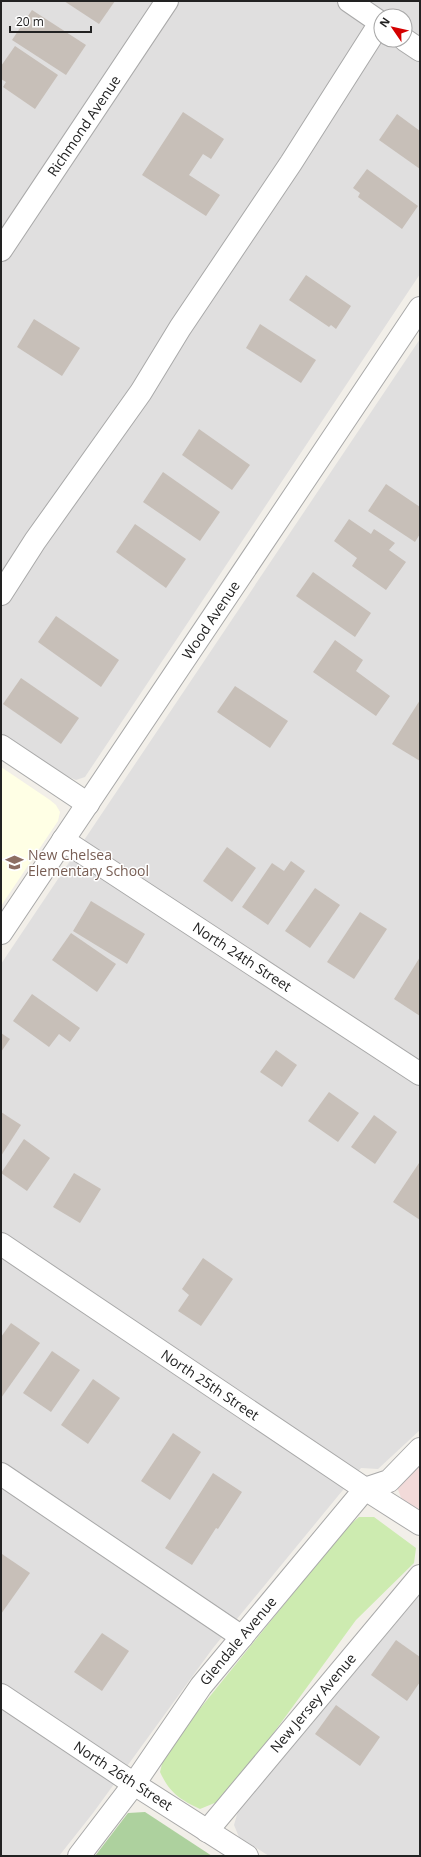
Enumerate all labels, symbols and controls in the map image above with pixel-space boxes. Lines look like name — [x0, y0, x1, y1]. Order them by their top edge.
scale bar — [10, 8, 91, 34]
north arrow — [373, 8, 413, 48]
text: 20 m — [16, 13, 44, 30]
text: N — [376, 14, 393, 30]
street label: Richmond Avenue — [43, 71, 125, 180]
street label: Wood Avenue — [177, 577, 244, 663]
place label: New Chelsea Elementary School — [28, 845, 149, 880]
school or university icon: New Chelsea Elementary School — [5, 853, 25, 873]
street label: North 24th Street — [189, 918, 295, 996]
street label: North 25th Street — [158, 1345, 263, 1424]
street label: Glendale Avenue — [195, 1592, 280, 1689]
street label: New Jersey Avenue — [265, 1649, 360, 1756]
street label: North 26th Street — [70, 1737, 176, 1815]

